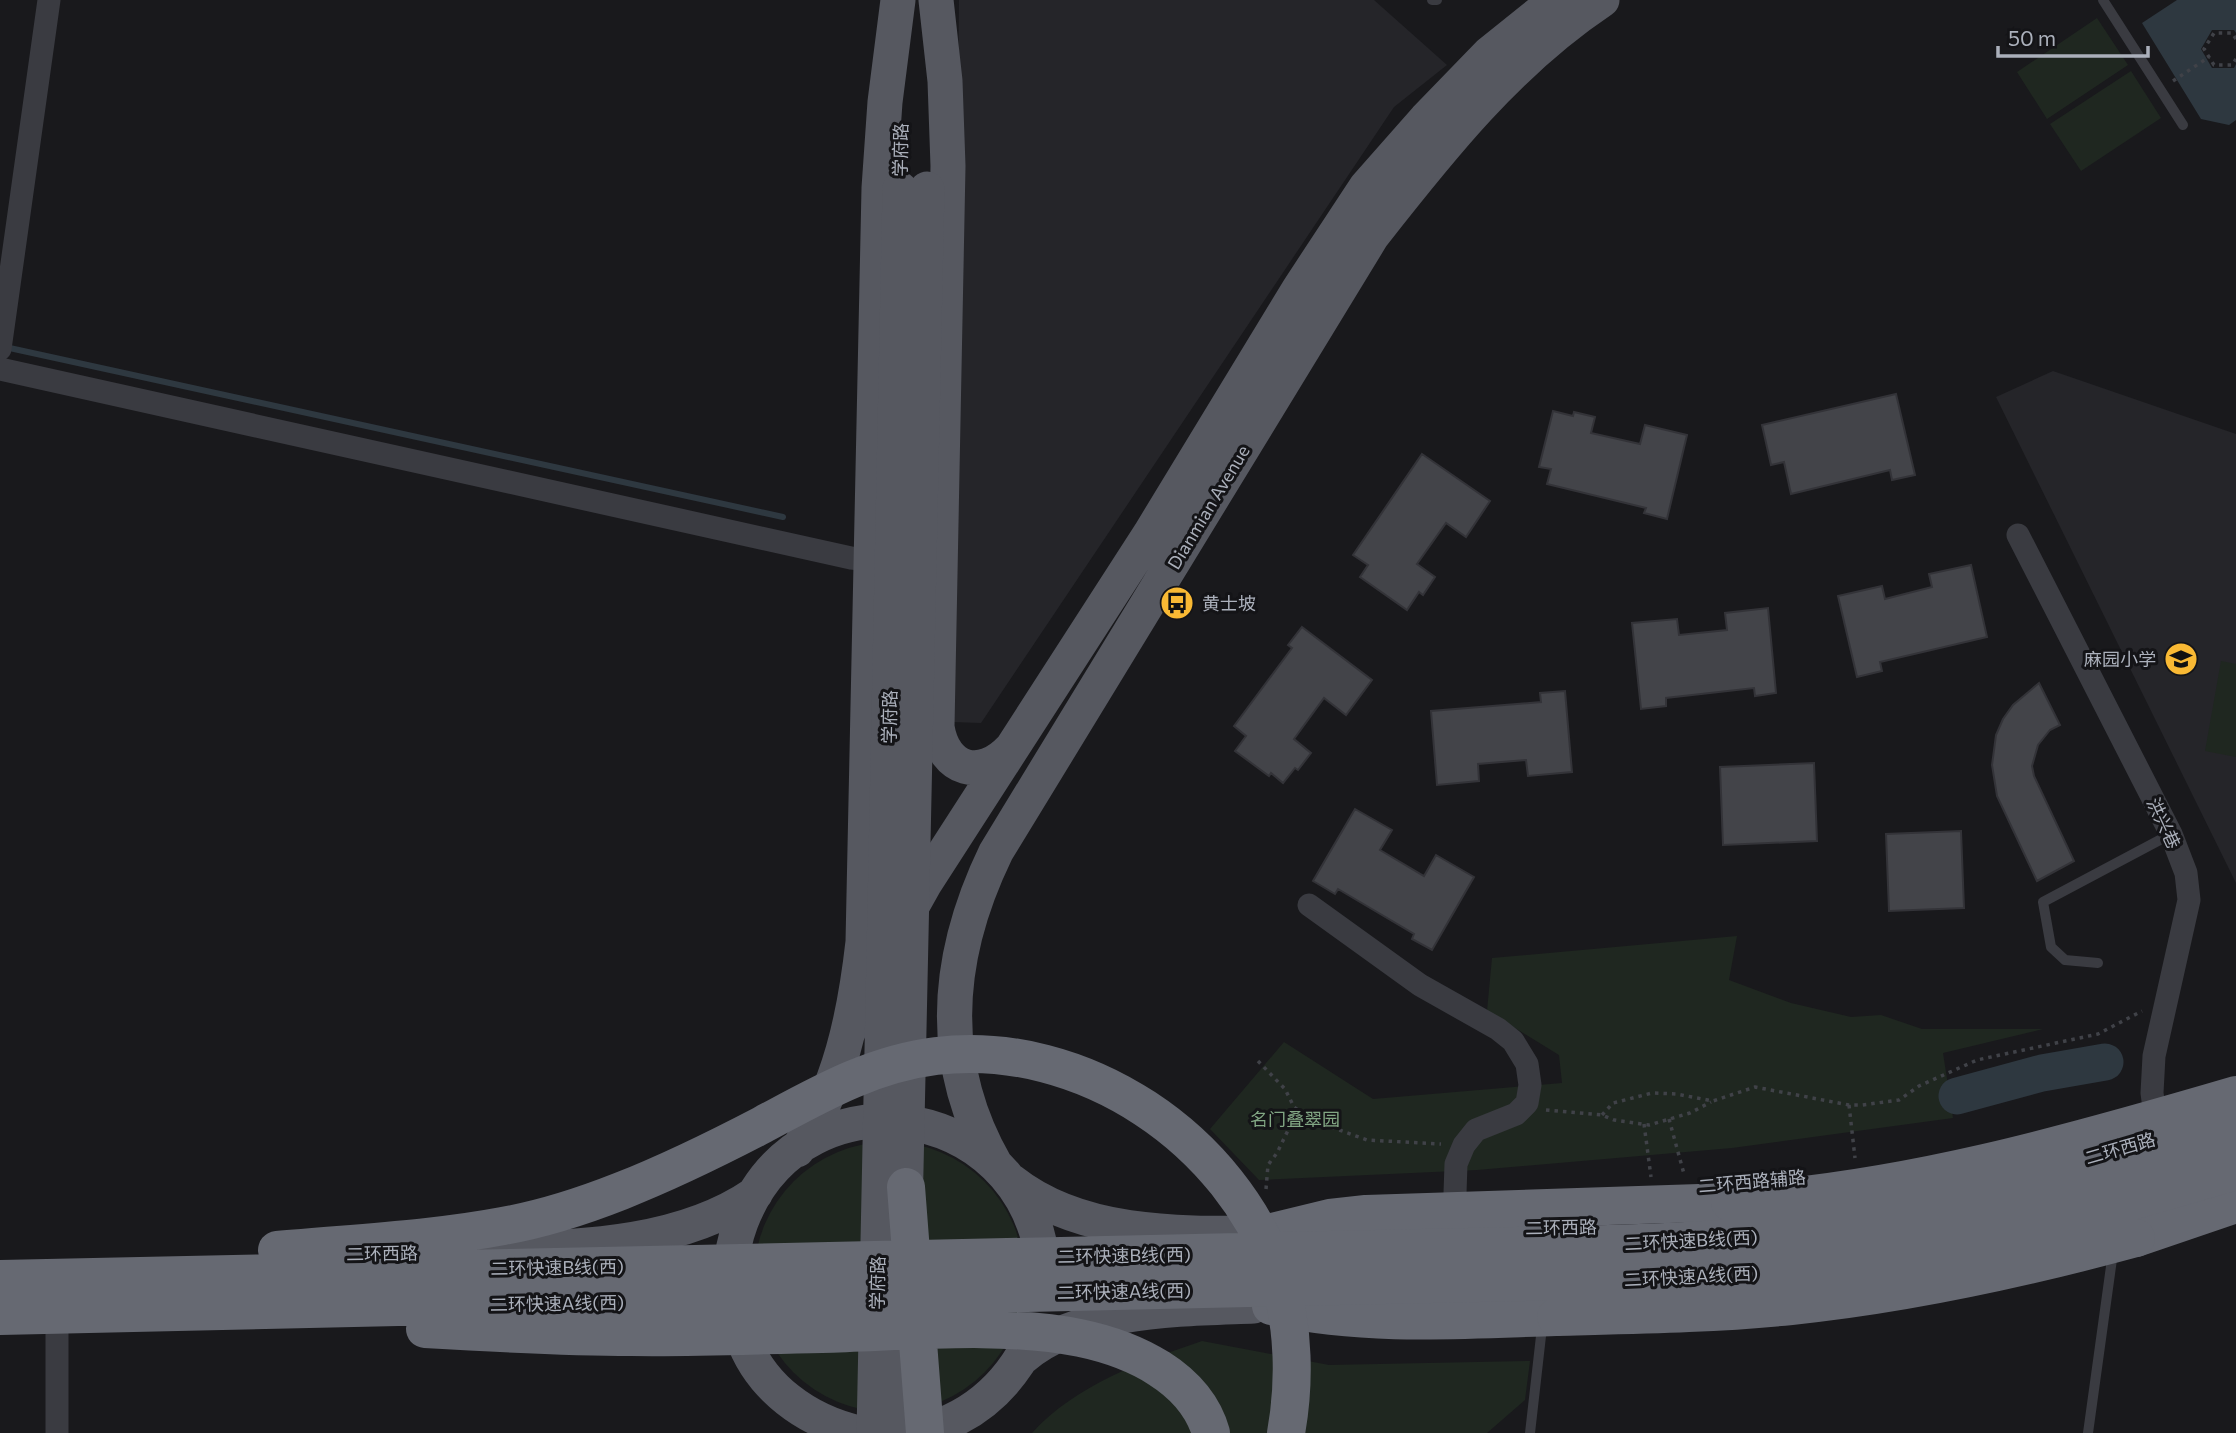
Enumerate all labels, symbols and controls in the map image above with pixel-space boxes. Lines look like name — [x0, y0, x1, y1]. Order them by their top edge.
scale bar — [1998, 14, 2148, 58]
text: 50 m — [2008, 25, 2056, 50]
street label: 学府路 — [889, 123, 911, 177]
street label: Dianmian Avenue — [1162, 441, 1254, 573]
bus stop icon: 黄士坡 — [1158, 584, 1196, 622]
place label: 黄士坡 — [1202, 592, 1256, 614]
school or university icon: 麻园小学 — [2162, 640, 2200, 678]
place label: 麻园小学 — [2084, 648, 2156, 670]
street label: 学府路 — [878, 690, 900, 744]
street label: 洪兴巷 — [2143, 794, 2185, 852]
park label: 名门叠翠园 — [1250, 1108, 1340, 1130]
street label: 二环西路 — [2082, 1128, 2158, 1168]
street label: 二环西路辅路 — [1697, 1165, 1807, 1197]
street label: 二环西路 — [1525, 1215, 1597, 1239]
street label: 二环快速B线(西) — [1624, 1226, 1758, 1254]
street label: 二环西路 — [346, 1241, 418, 1265]
street label: 二环快速B线(西) — [1057, 1243, 1191, 1267]
street label: 二环快速B线(西) — [490, 1255, 624, 1279]
street label: 学府路 — [866, 1256, 888, 1310]
street label: 二环快速A线(西) — [1623, 1262, 1759, 1290]
street label: 二环快速A线(西) — [1057, 1279, 1191, 1303]
street label: 二环快速A线(西) — [490, 1291, 624, 1315]

